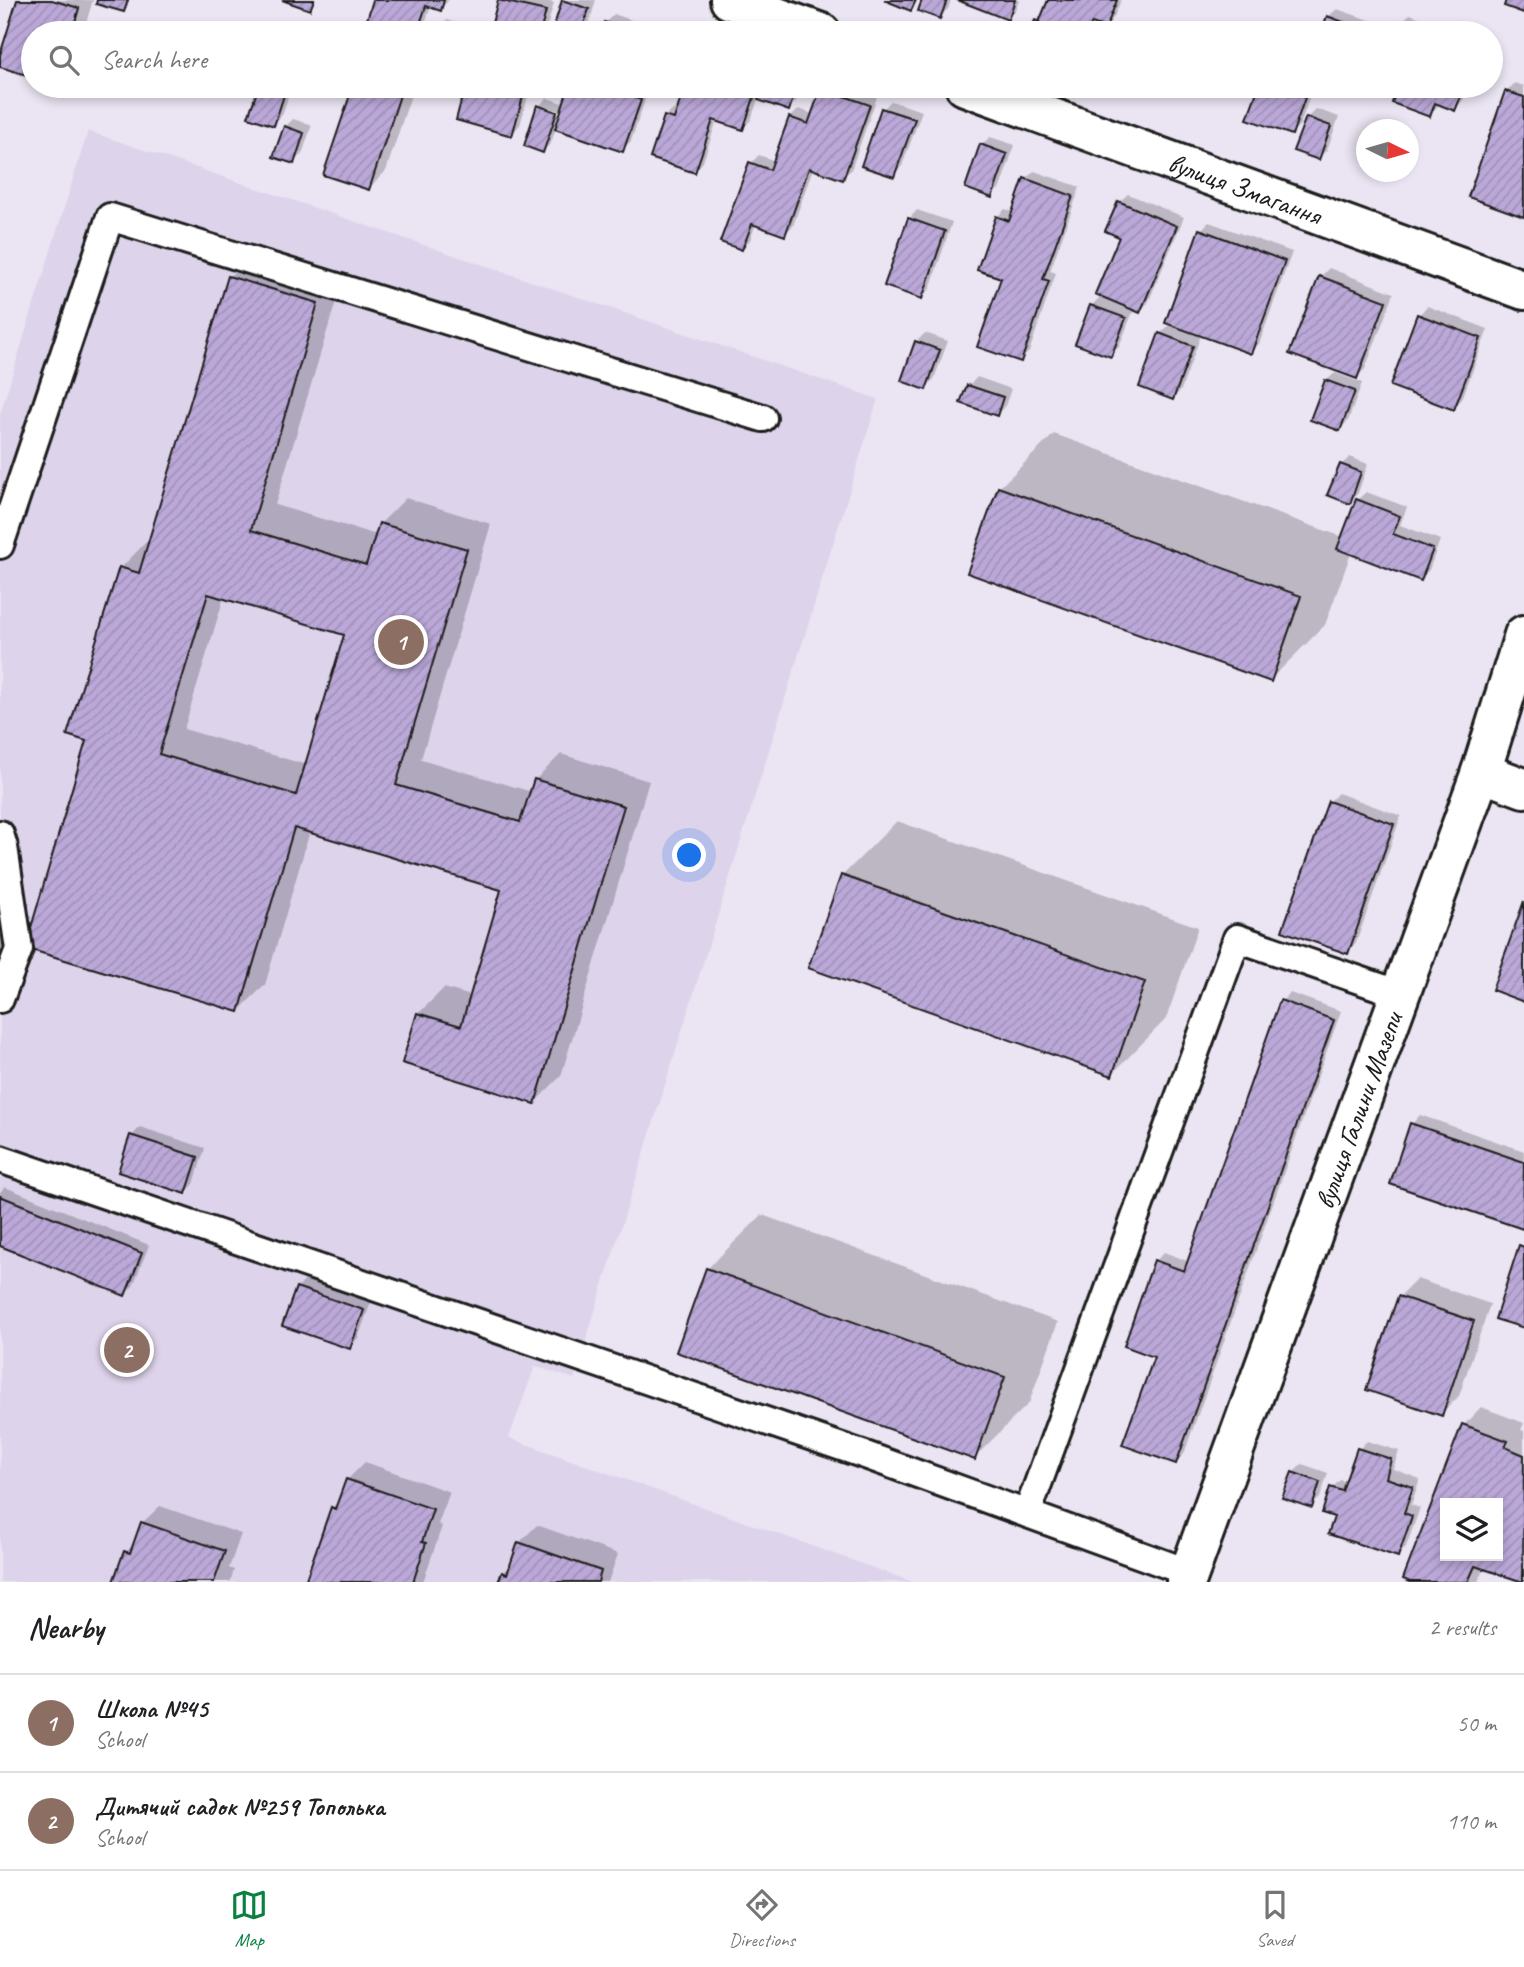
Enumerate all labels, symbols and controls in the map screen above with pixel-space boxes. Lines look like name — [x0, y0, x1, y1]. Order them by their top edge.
search box — [21, 21, 1503, 98]
icon: search — [45, 41, 83, 79]
text: Search here — [101, 43, 207, 76]
north arrow — [1356, 119, 1419, 182]
street label: вулиця Змагання — [1164, 144, 1328, 233]
pin: 1 — [378, 616, 424, 668]
your location — [672, 838, 706, 872]
street label: вулиця Галини Мазепи — [1306, 1005, 1411, 1213]
pin: 2 — [104, 1324, 150, 1376]
map controls — [1440, 1498, 1503, 1561]
button: layers — [1440, 1498, 1503, 1561]
text: Nearby — [28, 1609, 104, 1647]
text: 2 results — [1429, 1613, 1496, 1642]
text: Школа №45 — [95, 1692, 208, 1725]
text: 1 — [46, 1709, 56, 1738]
text: 50 m — [1457, 1709, 1496, 1738]
text: School — [95, 1725, 144, 1754]
text: Дитячий садок №259 Тополька — [95, 1790, 385, 1823]
text: 2 — [46, 1807, 56, 1836]
text: 110 m — [1447, 1807, 1496, 1836]
text: School — [95, 1823, 144, 1852]
tab: Map — [230, 1886, 268, 1952]
tab: Directions — [729, 1886, 795, 1952]
tab: Saved — [1256, 1886, 1294, 1952]

